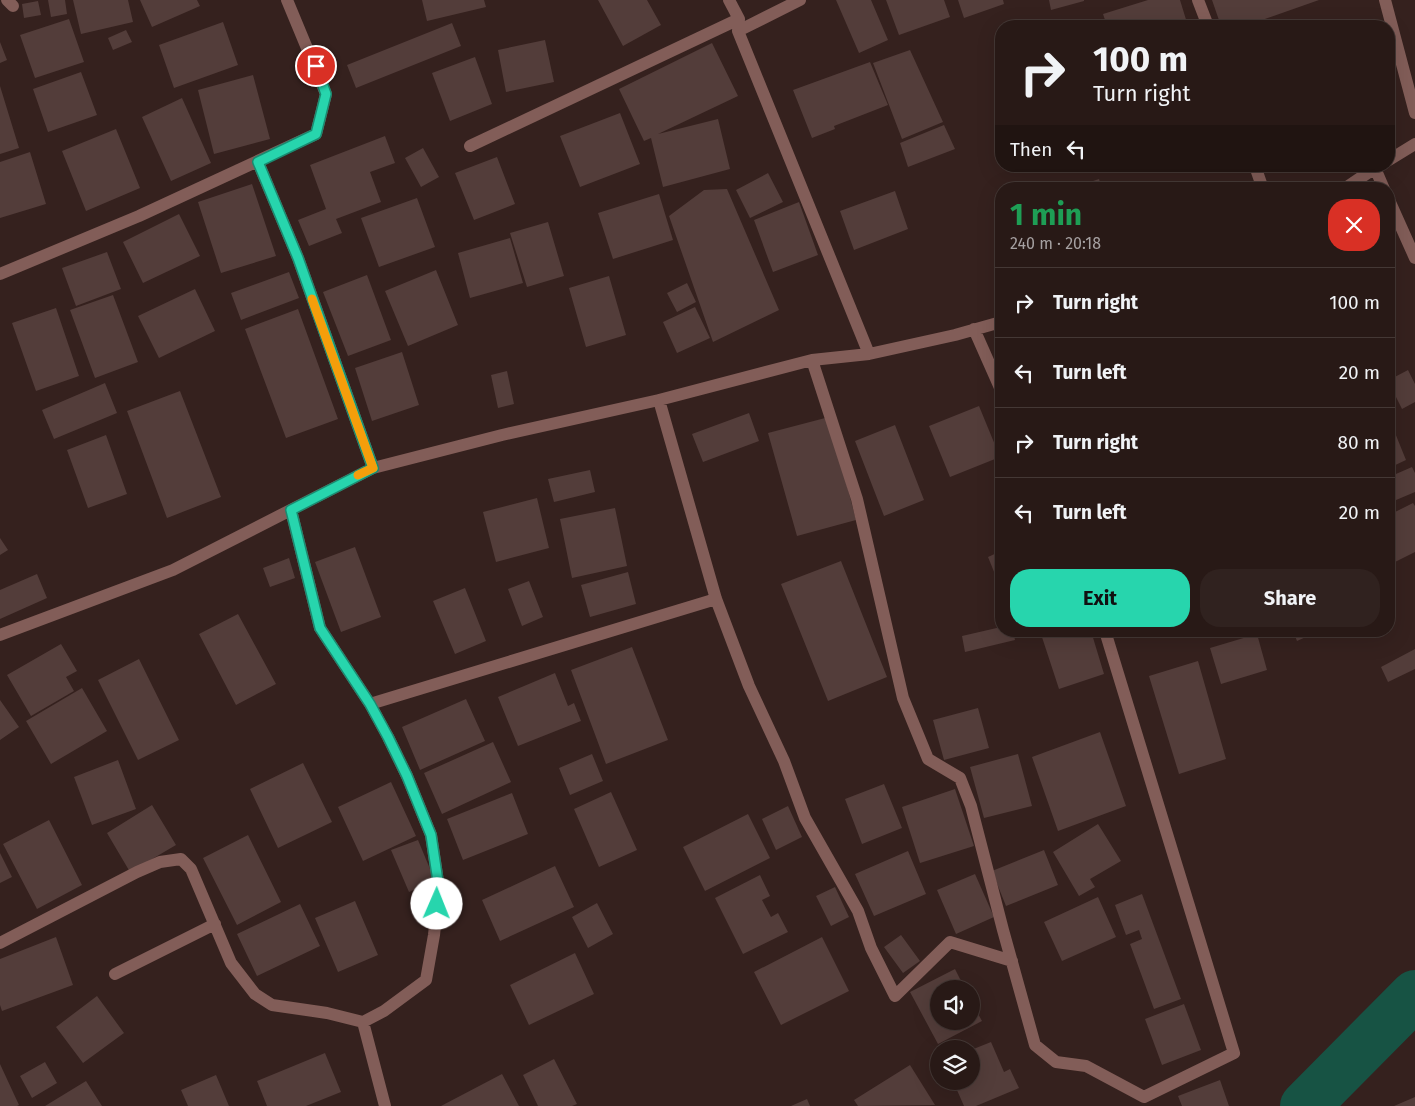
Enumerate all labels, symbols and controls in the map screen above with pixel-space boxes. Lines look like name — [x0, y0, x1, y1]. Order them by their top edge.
text: 100 m — [1093, 38, 1188, 80]
icon: right — [1010, 40, 1075, 105]
pin — [295, 45, 337, 87]
icon: arrive — [302, 52, 330, 80]
text: Turn right — [1093, 80, 1190, 107]
icon: left — [1062, 135, 1090, 163]
text: Then — [1010, 138, 1052, 161]
text: 1 min — [1010, 197, 1082, 233]
button: close — [1328, 199, 1380, 251]
text: 240 m · 20:18 — [1010, 234, 1101, 253]
icon: right — [1010, 289, 1038, 317]
text: Turn right — [1053, 291, 1138, 314]
text: 100 m — [1329, 291, 1380, 314]
icon: left — [1010, 359, 1038, 387]
text: Turn left — [1053, 361, 1127, 384]
text: 20 m — [1339, 361, 1380, 384]
icon: right — [1010, 429, 1038, 457]
text: Turn right — [1053, 431, 1138, 454]
text: 80 m — [1338, 431, 1380, 454]
icon: left — [1010, 499, 1038, 527]
text: Turn left — [1053, 501, 1127, 524]
text: 20 m — [1339, 501, 1380, 524]
button: Exit — [1010, 569, 1190, 627]
button: Share — [1200, 569, 1380, 627]
position arrow — [410, 877, 462, 929]
map controls — [930, 980, 980, 1090]
button: sound — [930, 980, 980, 1030]
button: layers — [930, 1040, 980, 1090]

